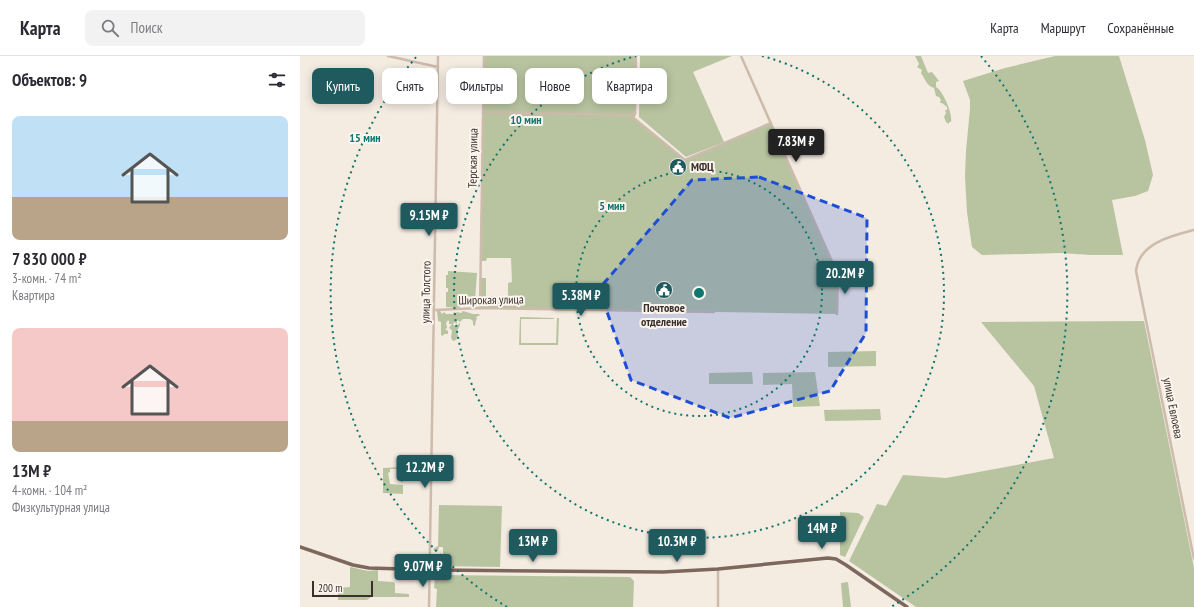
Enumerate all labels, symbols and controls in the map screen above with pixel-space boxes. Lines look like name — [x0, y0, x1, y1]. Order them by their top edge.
search box — [85, 10, 365, 46]
text: Карта — [20, 16, 61, 40]
icon: search — [99, 17, 121, 39]
text: Поиск — [131, 18, 163, 37]
text: Карта — [990, 19, 1019, 37]
text: Маршрут — [1041, 19, 1085, 37]
text: Сохранённые — [1107, 19, 1174, 37]
chip: Купить — [312, 68, 374, 104]
chip: Снять — [382, 68, 438, 104]
chip: Фильтры — [446, 68, 517, 104]
chip: Новое — [525, 68, 584, 104]
chip: Квартира — [592, 68, 667, 104]
text: Объектов: 9 — [12, 69, 87, 91]
icon: filters — [266, 69, 288, 91]
text: 10 мин — [510, 112, 542, 127]
street label: Терская улица — [464, 128, 481, 188]
pin: 7.83M ₽ — [759, 129, 833, 163]
text: 15 мин — [349, 130, 381, 145]
text: 7.83M ₽ — [777, 133, 815, 150]
icon: home — [114, 142, 186, 214]
public building icon: МФЦ — [668, 157, 688, 177]
place label: МФЦ — [691, 159, 714, 174]
text: 5 мин — [599, 198, 625, 213]
pin: 9.15M ₽ — [392, 203, 466, 237]
text: 9.15M ₽ — [410, 207, 448, 224]
text: 7 830 000 ₽ — [12, 248, 87, 270]
street label: улица Толстого — [417, 261, 434, 323]
pin: 20.2M ₽ — [808, 261, 882, 295]
text: 20.2M ₽ — [826, 265, 864, 282]
text: 3-комн. · 74 m² — [12, 270, 82, 287]
public building icon: Почтовое отделение — [654, 280, 674, 300]
pin: 5.38M ₽ — [544, 283, 618, 317]
centre of rings — [692, 286, 706, 300]
text: Квартира — [12, 287, 55, 304]
text: 5.38M ₽ — [562, 287, 600, 304]
street label: Широкая улица — [458, 291, 524, 308]
place label: Почтовое отделение — [641, 300, 687, 329]
icon: home — [114, 354, 186, 426]
street label: улица Евлоева — [1160, 376, 1187, 440]
pin: 12.2M ₽ — [388, 455, 462, 489]
text: 12.2M ₽ — [406, 459, 444, 476]
text: 13M ₽ — [12, 460, 51, 482]
text: 4-комн. · 104 m² — [12, 482, 87, 499]
text: Физкультурная улица — [12, 499, 110, 516]
pin: 14M ₽ — [794, 516, 850, 550]
text: 14M ₽ — [807, 520, 837, 537]
pin: 13M ₽ — [505, 529, 561, 563]
pin: 10.3M ₽ — [640, 529, 714, 563]
text: 13M ₽ — [518, 533, 548, 550]
text: 10.3M ₽ — [658, 533, 696, 550]
pin: 9.07M ₽ — [386, 554, 460, 588]
text: 9.07M ₽ — [404, 558, 442, 575]
scale bar — [312, 579, 373, 598]
text: 200 m — [318, 581, 342, 595]

